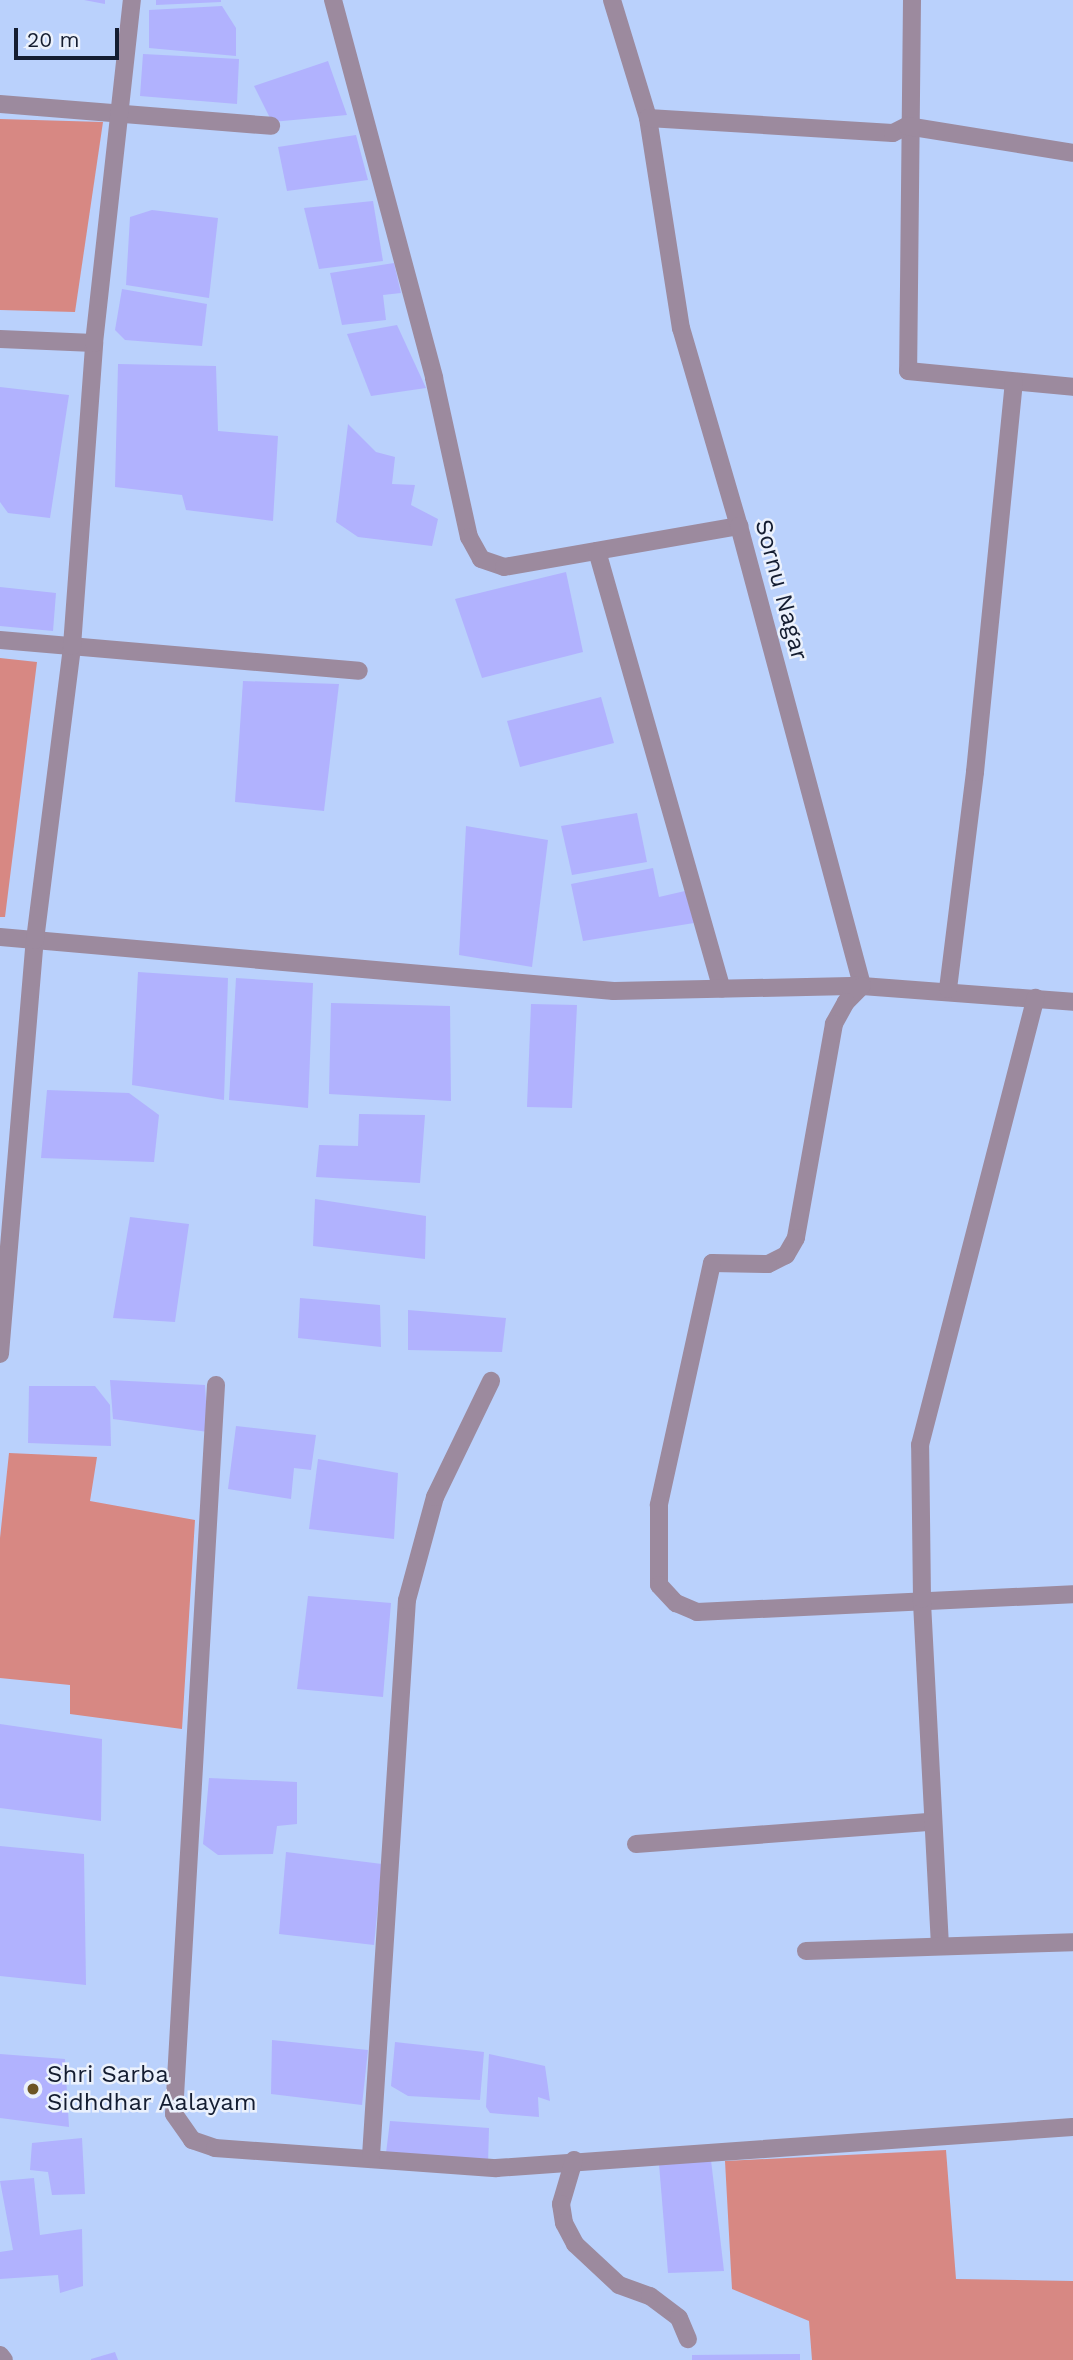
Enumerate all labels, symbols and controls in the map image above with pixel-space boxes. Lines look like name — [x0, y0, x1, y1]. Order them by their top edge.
scale bar — [18, 14, 122, 58]
text: 20 m — [27, 27, 79, 52]
street label: Sornu Nagar — [748, 516, 814, 664]
place label: Shri Sarba Sidhdhar Aalayam — [47, 2061, 258, 2117]
marker: Shri Sarba Sidhdhar Aalayam — [25, 2081, 41, 2097]

